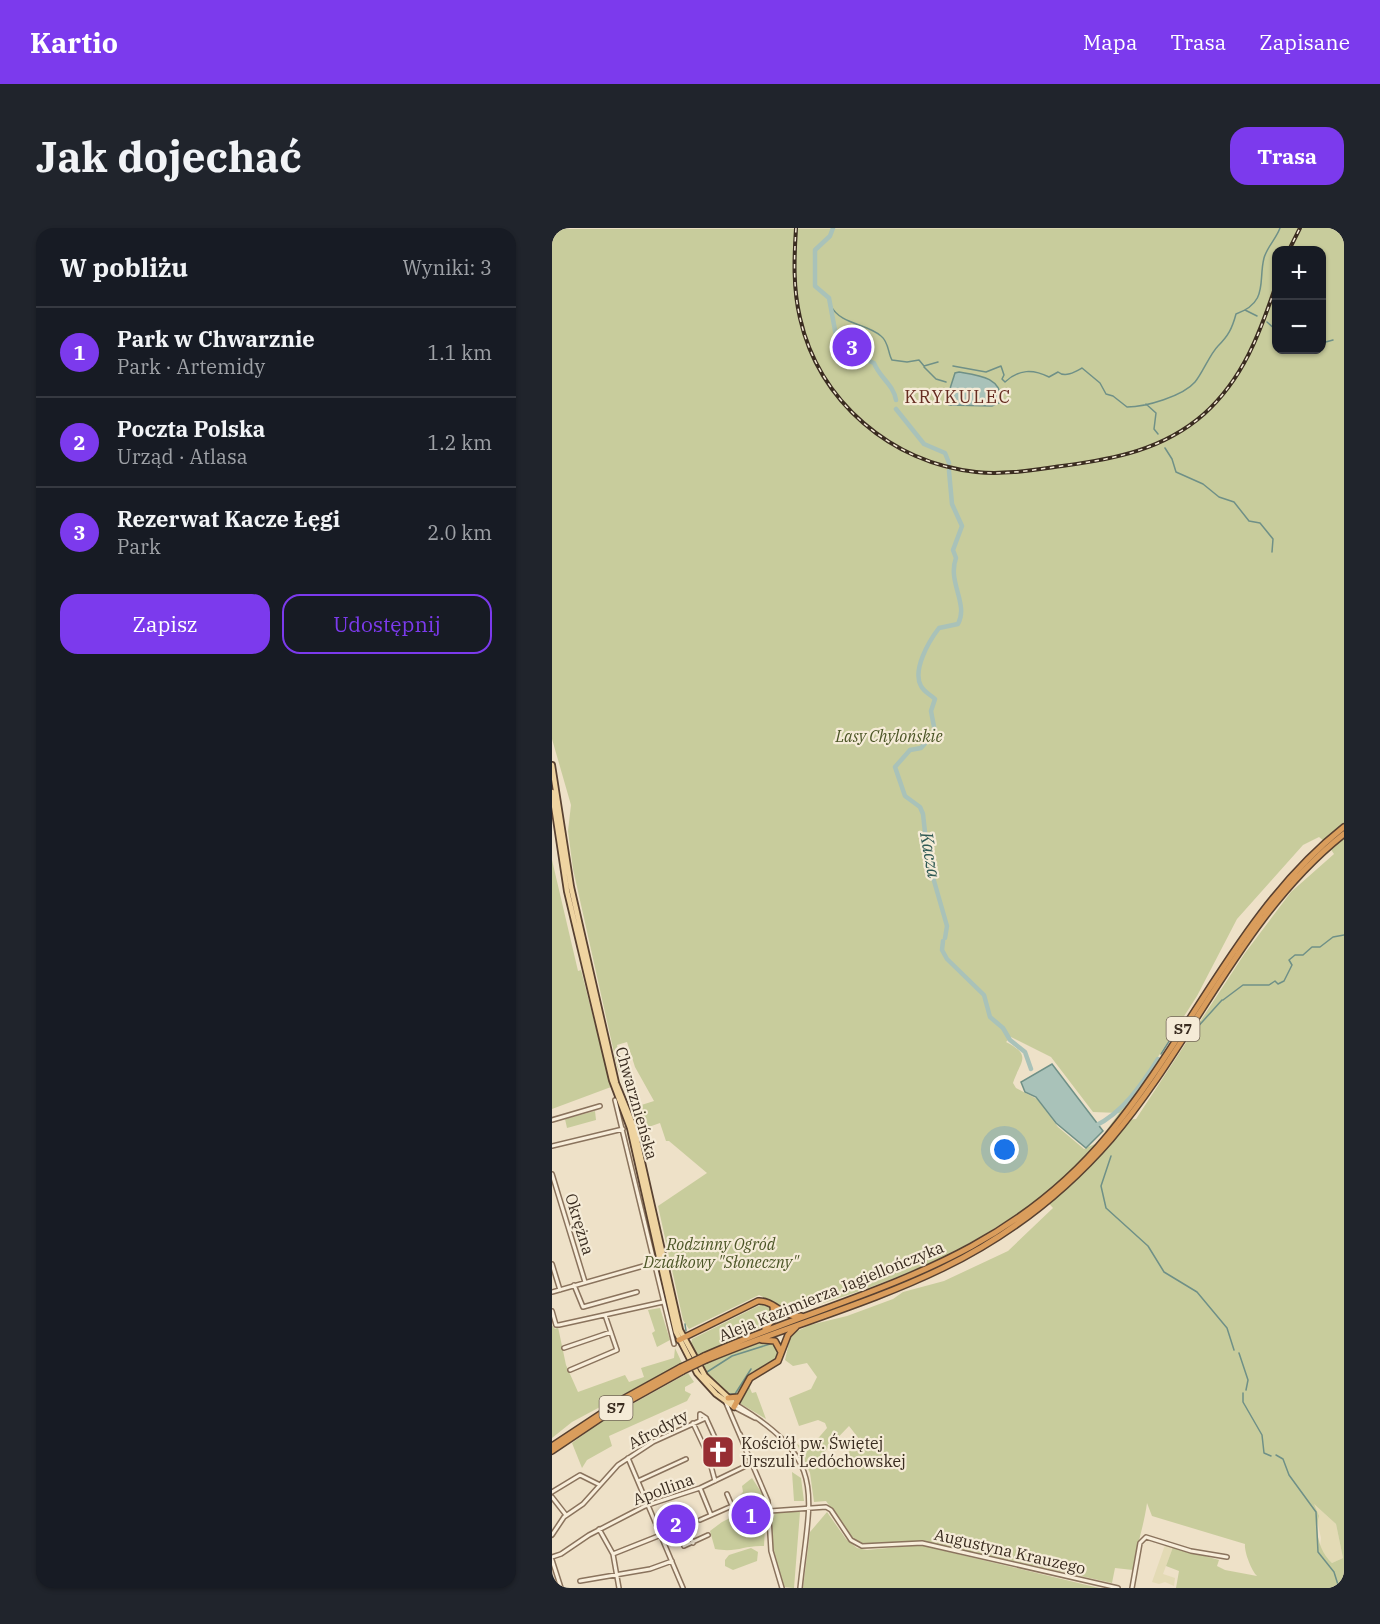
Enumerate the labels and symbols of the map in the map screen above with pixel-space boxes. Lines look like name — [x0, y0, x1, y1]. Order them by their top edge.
pin: 3 — [832, 324, 872, 370]
district label: KRYKULEC — [904, 385, 1012, 408]
park label: Lasy Chylońskie — [834, 726, 943, 746]
water label: Kacza — [915, 829, 946, 880]
road number: S7 — [1166, 1017, 1200, 1041]
street label: Chwarznieńska — [611, 1044, 663, 1162]
your location — [990, 1135, 1019, 1164]
street label: Okrężna — [561, 1191, 599, 1258]
park label: Rodzinny Ogród Działkowy "Słoneczny" — [642, 1234, 800, 1272]
street label: Aleja Kazimierza Jagiellończyka — [715, 1236, 947, 1345]
road number: S7 — [600, 1396, 632, 1420]
street label: Afrodyty — [625, 1405, 692, 1453]
place label: Kościół pw. Świętej Urszuli Ledóchowskej — [741, 1432, 906, 1471]
church icon: Kościół pw. Świętej Urszuli Ledóchowskej — [700, 1434, 736, 1470]
street label: Apollina — [630, 1469, 696, 1509]
pin: 1 — [732, 1492, 770, 1538]
pin: 2 — [656, 1502, 696, 1546]
street label: Augustyna Krauzego — [932, 1524, 1088, 1578]

